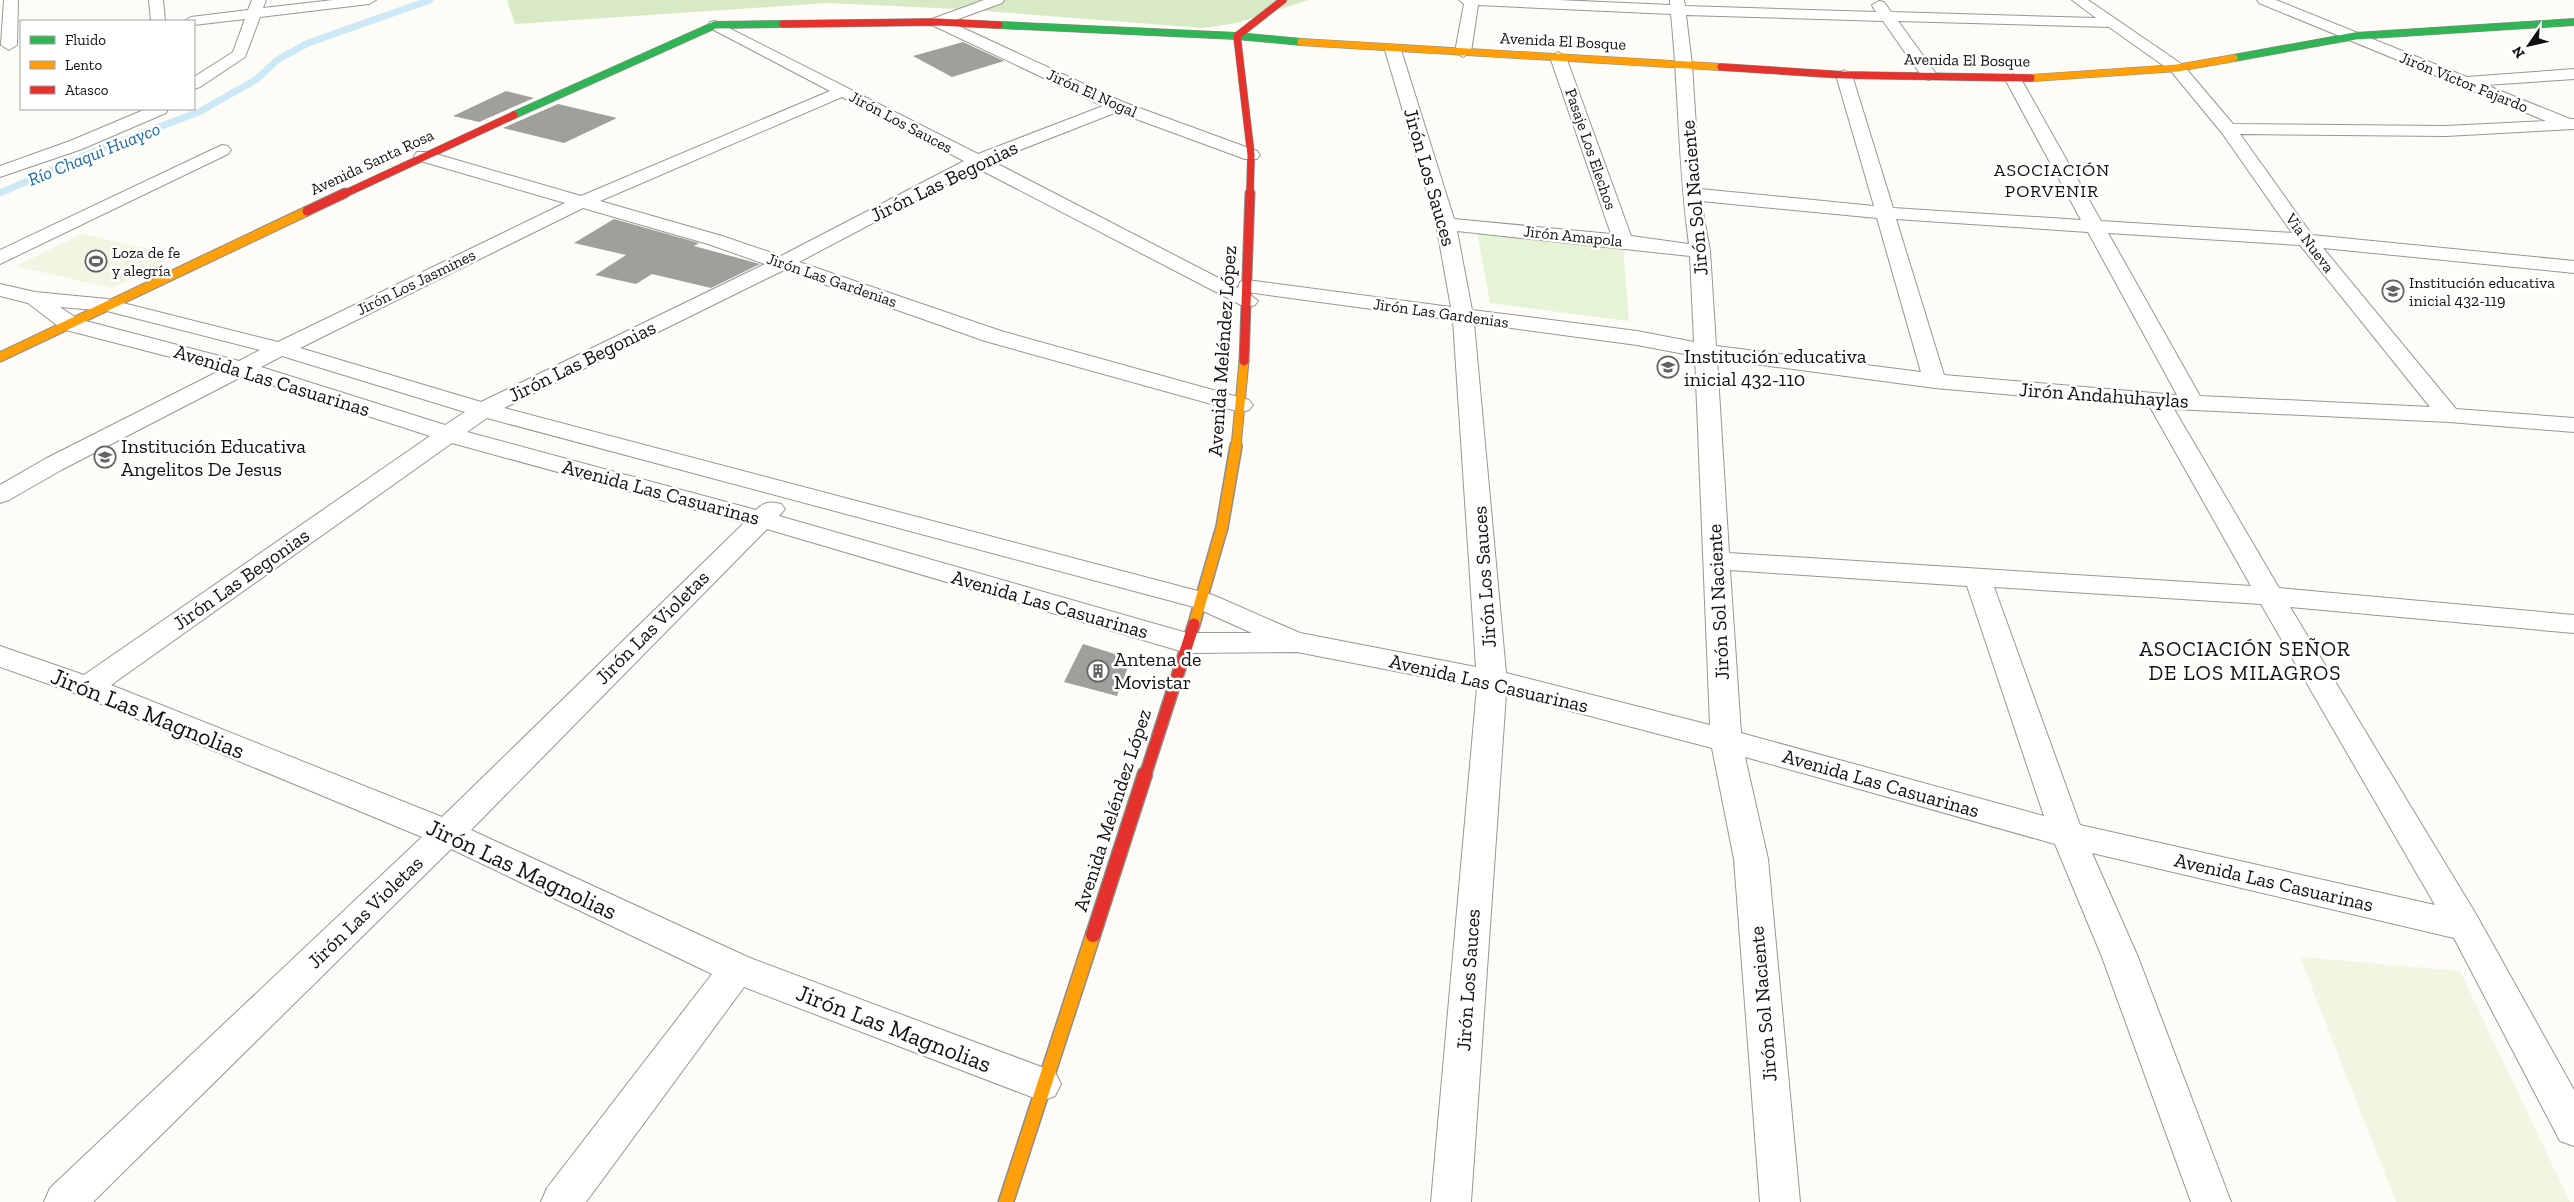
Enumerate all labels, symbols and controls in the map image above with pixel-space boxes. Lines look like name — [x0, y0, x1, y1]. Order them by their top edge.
legend — [20, 20, 195, 110]
north arrow — [2504, 20, 2554, 70]
street label: Avenida El Bosque — [1500, 28, 1626, 54]
text: Fluido — [65, 31, 106, 49]
text: N — [2508, 43, 2529, 61]
street label: Jirón Víctor Fajardo — [2397, 48, 2531, 116]
street label: Avenida El Bosque — [1904, 49, 2030, 71]
text: Lento — [65, 56, 102, 74]
street label: Jirón El Nogal — [1044, 65, 1140, 121]
text: Atasco — [65, 81, 109, 99]
street label: Pasaje Los Elechos — [1561, 86, 1621, 212]
street label: Jirón Los Sauces — [846, 87, 956, 157]
street label: Jirón Los Sauces — [1399, 105, 1461, 249]
water label: Río Chaqui Huayco — [25, 117, 163, 191]
street label: Jirón Sol Naciente — [1675, 119, 1713, 277]
street label: Avenida Santa Rosa — [307, 125, 437, 199]
street label: Jirón Las Begonias — [866, 135, 1022, 227]
district label: ASOCIACIÓN PORVENIR — [1994, 159, 2110, 202]
street label: Via Nueva — [2281, 209, 2339, 277]
street label: Jirón Amapola — [1522, 221, 1624, 251]
place label: Loza de fe y alegría — [112, 243, 180, 280]
street label: Jirón Los Jasmines — [353, 245, 479, 319]
street label: Avenida Meléndez López — [1203, 245, 1241, 457]
sports icon: Loza de fe y alegría — [84, 249, 108, 273]
street label: Jirón Las Gardenias — [764, 249, 900, 311]
place label: Institución educativa inicial 432-119 — [2409, 273, 2555, 310]
school or university icon: Institución educativa inicial 432-119 — [2381, 279, 2405, 303]
street label: Jirón Las Gardenias — [1372, 294, 1510, 332]
street label: Jirón Las Begonias — [504, 315, 660, 407]
street label: Avenida Las Casuarinas — [171, 339, 373, 421]
place label: Institución educativa inicial 432-110 — [1684, 344, 1867, 391]
school or university icon: Institución educativa inicial 432-110 — [1656, 355, 1680, 379]
street label: Jirón Andahuhaylas — [2018, 377, 2190, 413]
place label: Institución Educativa Angelitos De Jesus — [121, 434, 306, 481]
school or university icon: Institución Educativa Angelitos De Jesus — [93, 445, 117, 469]
street label: Avenida Las Casuarinas — [560, 454, 762, 530]
street label: Jirón Los Sauces — [1467, 505, 1501, 649]
street label: Jirón Las Begonias — [168, 523, 314, 635]
street label: Jirón Sol Naciente — [1702, 523, 1734, 681]
street label: Avenida Las Casuarinas — [949, 564, 1151, 644]
street label: Jirón Las Violetas — [590, 565, 714, 689]
district label: ASOCIACIÓN SEÑOR DE LOS MILAGROS — [2139, 636, 2351, 685]
place label: Antena de Movistar — [1114, 647, 1201, 694]
street label: Avenida Las Casuarinas — [1387, 648, 1591, 718]
building icon: Antena de Movistar — [1086, 659, 1110, 683]
street label: Jirón Las Magnolias — [47, 661, 249, 765]
street label: Avenida Meléndez López — [1068, 706, 1156, 914]
street label: Avenida Las Casuarinas — [1780, 743, 1982, 823]
street label: Jirón Las Magnolias — [422, 812, 622, 926]
street label: Avenida Las Casuarinas — [2172, 847, 2376, 917]
street label: Jirón Las Violetas — [302, 851, 428, 973]
street label: Jirón Los Sauces — [1451, 908, 1485, 1052]
street label: Jirón Sol Naciente — [1744, 925, 1782, 1083]
street label: Jirón Las Magnolias — [792, 977, 996, 1079]

